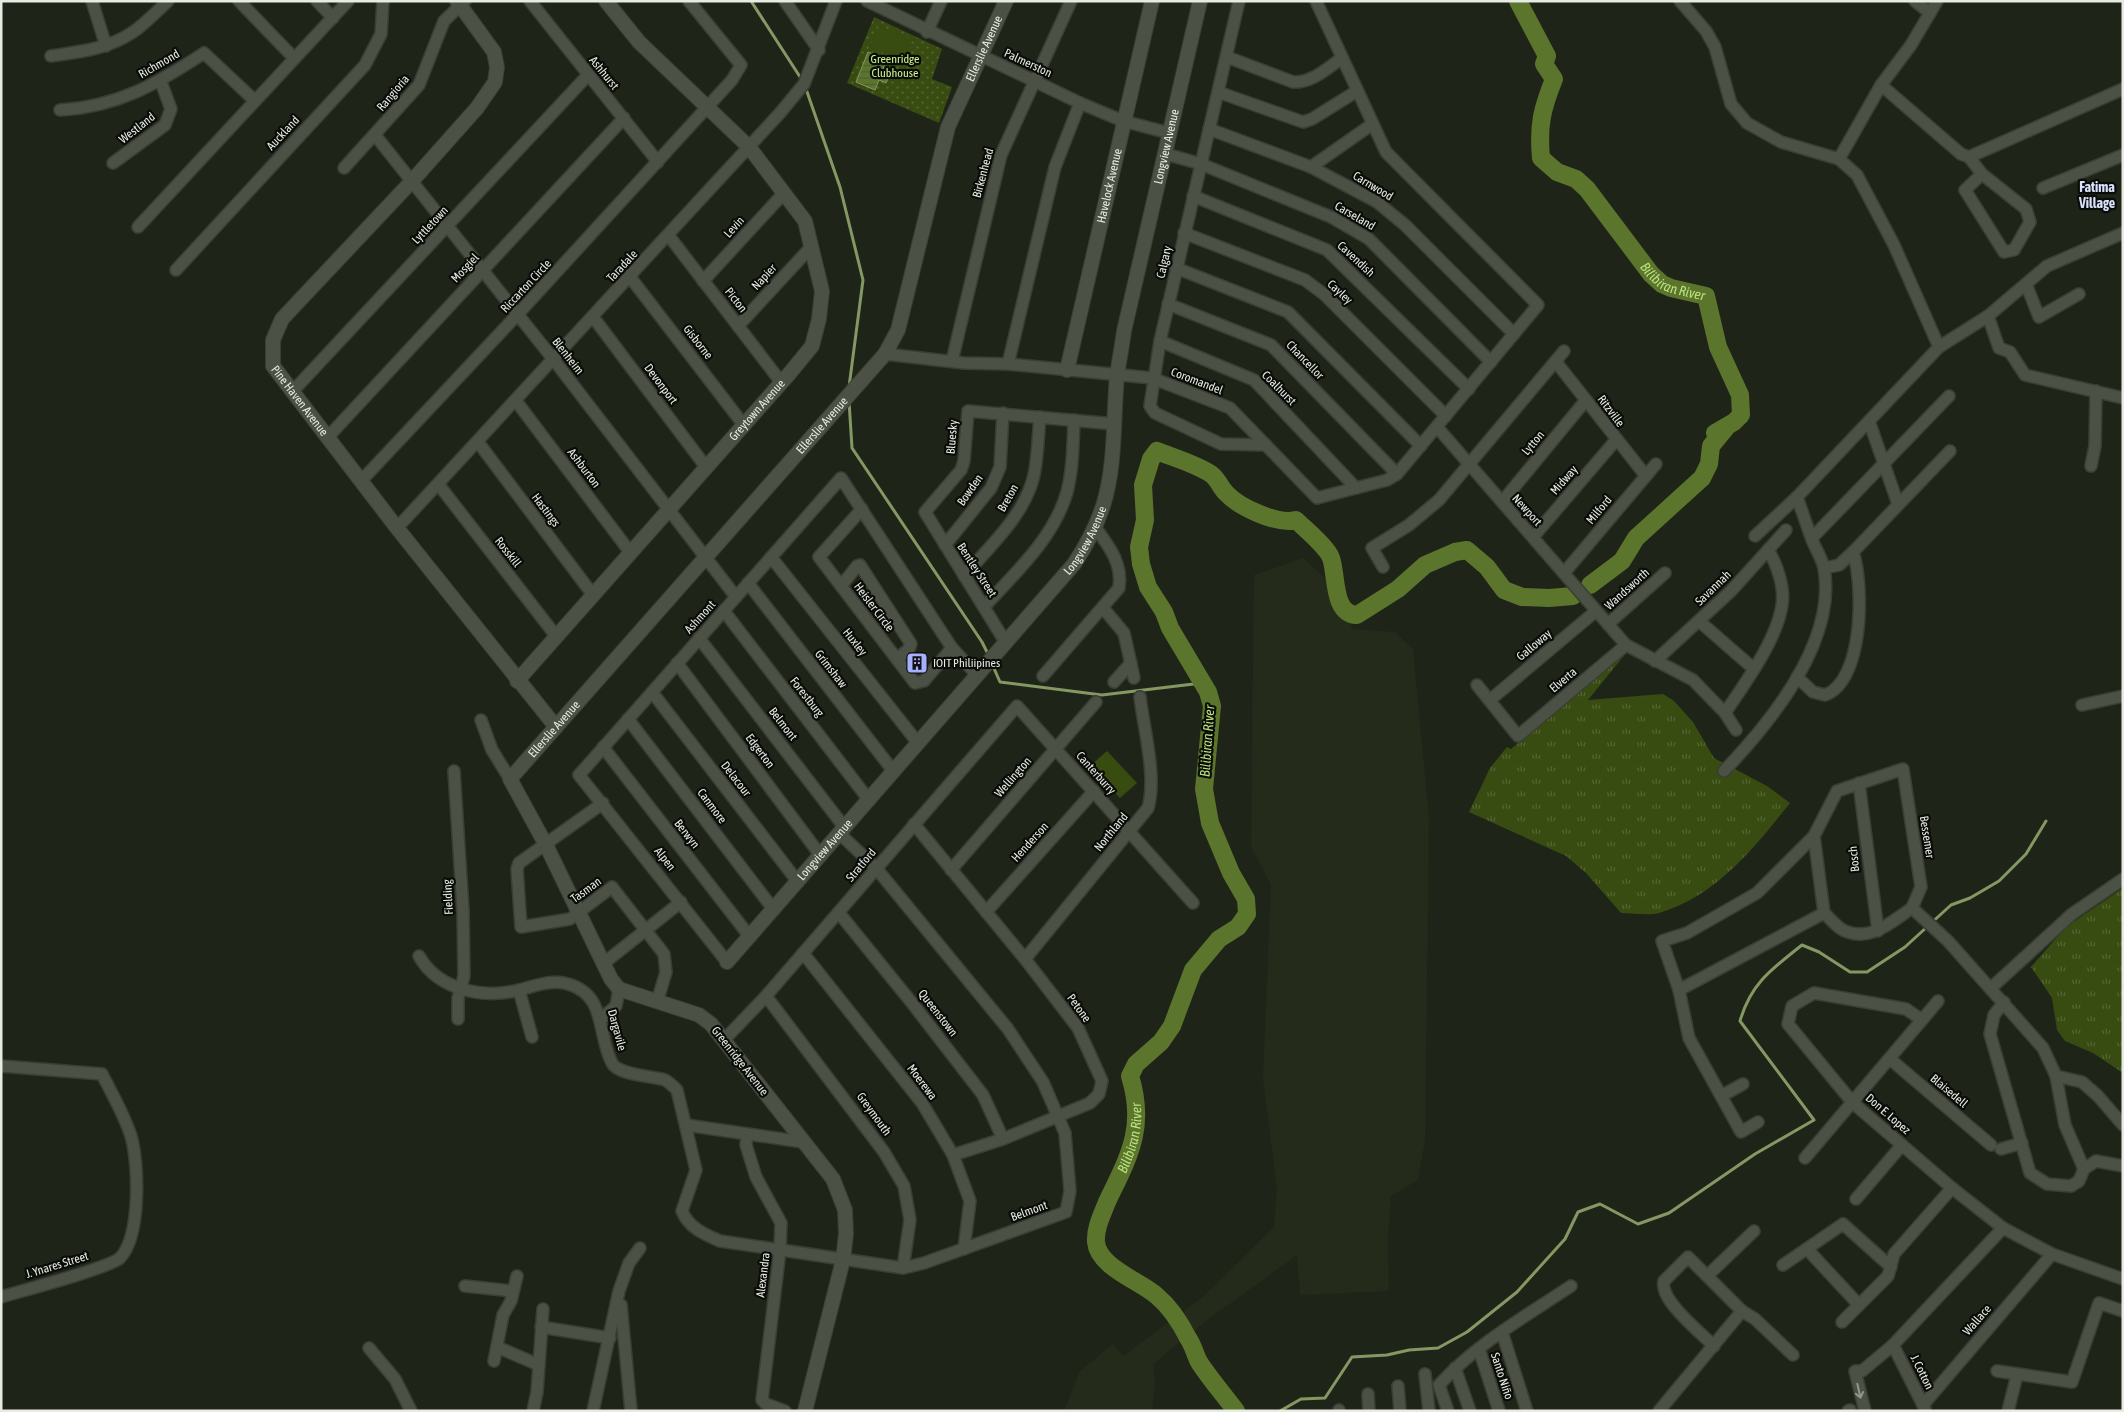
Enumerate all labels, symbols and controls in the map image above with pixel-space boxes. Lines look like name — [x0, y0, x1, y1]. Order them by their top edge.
street label: Ellerslie Avenue — [963, 13, 1005, 84]
street label: Palmerston — [1002, 46, 1054, 80]
street label: Richmond — [136, 47, 182, 81]
park label: Greenridge Clubhouse — [871, 52, 919, 80]
street label: Ashhurst — [586, 54, 622, 93]
street label: Rangioria — [374, 72, 412, 114]
street label: Longview Avenue — [1151, 108, 1182, 185]
street label: Westland — [116, 110, 158, 146]
street label: Auckland — [264, 113, 302, 153]
street label: Birkenhead — [970, 147, 996, 199]
street label: Havelock Avenue — [1094, 147, 1125, 225]
street label: Carnwood — [1350, 169, 1396, 203]
district label: Fatima Village — [2078, 179, 2115, 211]
street label: Carseland — [1332, 199, 1378, 233]
street label: Lyttletown — [409, 203, 451, 247]
street label: Levin — [721, 214, 747, 240]
street label: Cavendish — [1335, 238, 1377, 280]
street label: Calgary — [1153, 244, 1175, 280]
street label: Taradale — [604, 247, 640, 285]
street label: Mosgiel — [448, 250, 482, 285]
street label: Riccarton Circle — [498, 256, 554, 316]
water label: Bilibiran River — [1637, 259, 1707, 304]
street label: Napier — [749, 261, 780, 293]
street label: Cayley — [1325, 277, 1356, 307]
street label: Picton — [722, 285, 750, 315]
street label: Gisborne — [680, 322, 716, 362]
street label: Blenheim — [549, 335, 587, 377]
street label: Chancellor — [1283, 338, 1327, 382]
street label: Devonport — [641, 361, 681, 407]
street label: Pine Haven Avenue — [268, 363, 331, 439]
street label: Coromandel — [1169, 365, 1226, 398]
street label: Coalhurst — [1259, 368, 1299, 408]
street label: Greytown Avenue — [726, 377, 788, 444]
street label: Ritzville — [1595, 392, 1627, 430]
street label: Ellerslie Avenue — [793, 394, 851, 457]
street label: Bluesky — [944, 419, 960, 455]
street label: Lytton — [1519, 428, 1547, 458]
street label: Ashburton — [565, 446, 603, 490]
street label: Midway — [1548, 463, 1580, 497]
street label: Bowden — [954, 472, 986, 508]
street label: Breton — [995, 482, 1021, 514]
street label: Hastings — [529, 491, 563, 529]
street label: Newport — [1509, 491, 1545, 529]
street label: Milford — [1583, 493, 1615, 527]
street label: Longview Avenue — [1061, 505, 1109, 578]
street label: Rosskill — [492, 534, 525, 570]
street label: Bentley Street — [954, 540, 1000, 600]
street label: Wandsworth — [1602, 565, 1652, 613]
street label: Savannah — [1692, 568, 1734, 608]
street label: Heisler Circle — [851, 580, 897, 634]
street label: Ashmont — [682, 597, 719, 636]
street label: Huxley — [840, 625, 870, 659]
street label: Galloway — [1514, 626, 1554, 664]
street label: Grimshaw — [812, 647, 850, 691]
building icon: IOIT Philiipines — [905, 651, 929, 675]
place label: IOIT Philiipines — [933, 656, 1000, 670]
street label: Elverta — [1547, 665, 1579, 695]
street label: Forestburg — [787, 674, 827, 720]
street label: Ellerslie Avenue — [525, 698, 583, 760]
water label: Bilibiran River — [1197, 704, 1218, 777]
street label: Belmont — [766, 705, 801, 744]
street label: Edgerton — [743, 731, 777, 771]
street label: Canterburry — [1073, 749, 1119, 797]
street label: Wellington — [992, 754, 1034, 800]
street label: Delacour — [718, 759, 754, 800]
street label: Canmore — [694, 786, 730, 826]
street label: Northland — [1091, 810, 1131, 854]
street label: Bessemer — [1917, 815, 1937, 860]
street label: Longview Avenue — [795, 816, 855, 883]
street label: Berwyn — [671, 817, 703, 851]
street label: Henderson — [1009, 819, 1051, 865]
street label: Alpen — [651, 844, 679, 874]
street label: Bosch — [1846, 845, 1862, 873]
street label: Stratford — [843, 846, 879, 884]
street label: Tasman — [568, 874, 604, 906]
street label: Fielding — [440, 878, 456, 915]
street label: Queenstown — [915, 987, 961, 1039]
street label: Petone — [1064, 991, 1094, 1025]
street label: Dargavile — [605, 1008, 629, 1052]
street label: Greenridge Avenue — [709, 1024, 771, 1098]
street label: Moerewa — [904, 1062, 940, 1102]
street label: Blaisedell — [1928, 1071, 1971, 1111]
street label: Greymouth — [854, 1090, 894, 1138]
street label: Don E. Lopez — [1863, 1091, 1914, 1138]
water label: Bilibiran River — [1114, 1101, 1144, 1176]
street label: Belmont — [1009, 1198, 1050, 1224]
street label: J. Ynares Street — [24, 1249, 91, 1281]
street label: Alexandra — [753, 1252, 773, 1298]
street label: Wallace — [1960, 1302, 1994, 1338]
street label: Santo Niño — [1488, 1351, 1516, 1401]
street label: J. Cotton — [1908, 1352, 1936, 1392]
one-way arrow — [1855, 1382, 1864, 1398]

